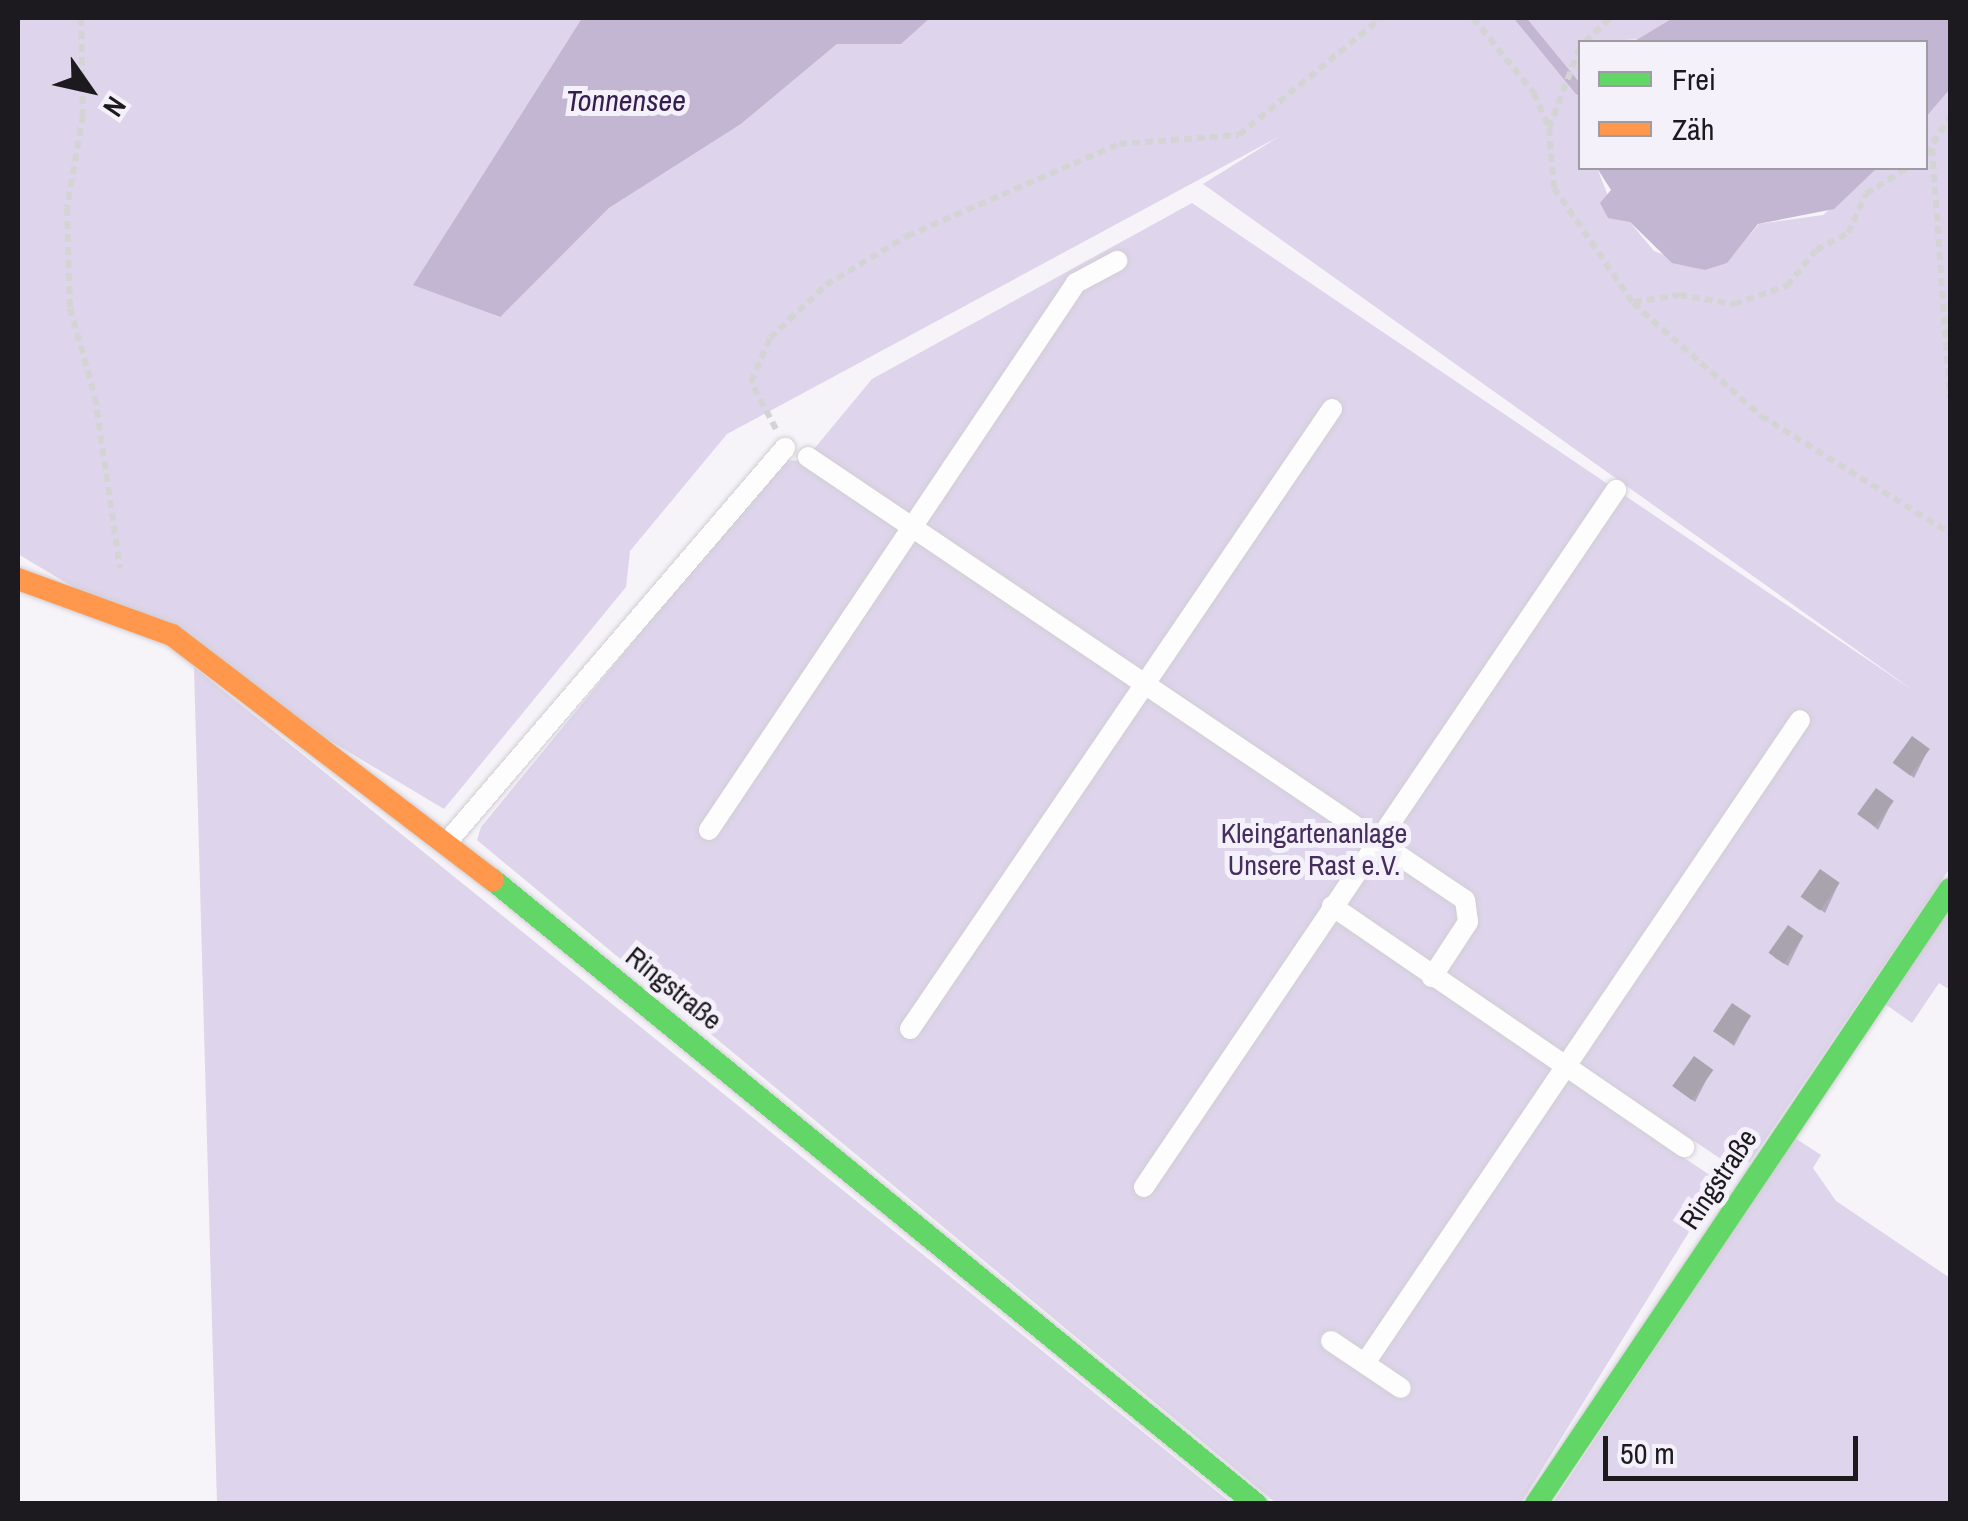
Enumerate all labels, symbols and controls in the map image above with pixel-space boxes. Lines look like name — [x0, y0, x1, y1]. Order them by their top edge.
north arrow — [40, 40, 140, 140]
legend — [1578, 40, 1928, 170]
text: Frei — [1672, 59, 1716, 99]
water label: Tonnensee — [566, 82, 686, 118]
text: N — [94, 89, 135, 124]
text: Zäh — [1672, 109, 1714, 149]
park label: Kleingartenanlage Unsere Rast e.V. — [1221, 816, 1407, 882]
street label: Ringstraße — [619, 939, 729, 1037]
street label: Ringstraße — [1672, 1123, 1764, 1235]
scale bar — [1608, 1416, 1863, 1478]
text: 50 m — [1620, 1433, 1675, 1473]

